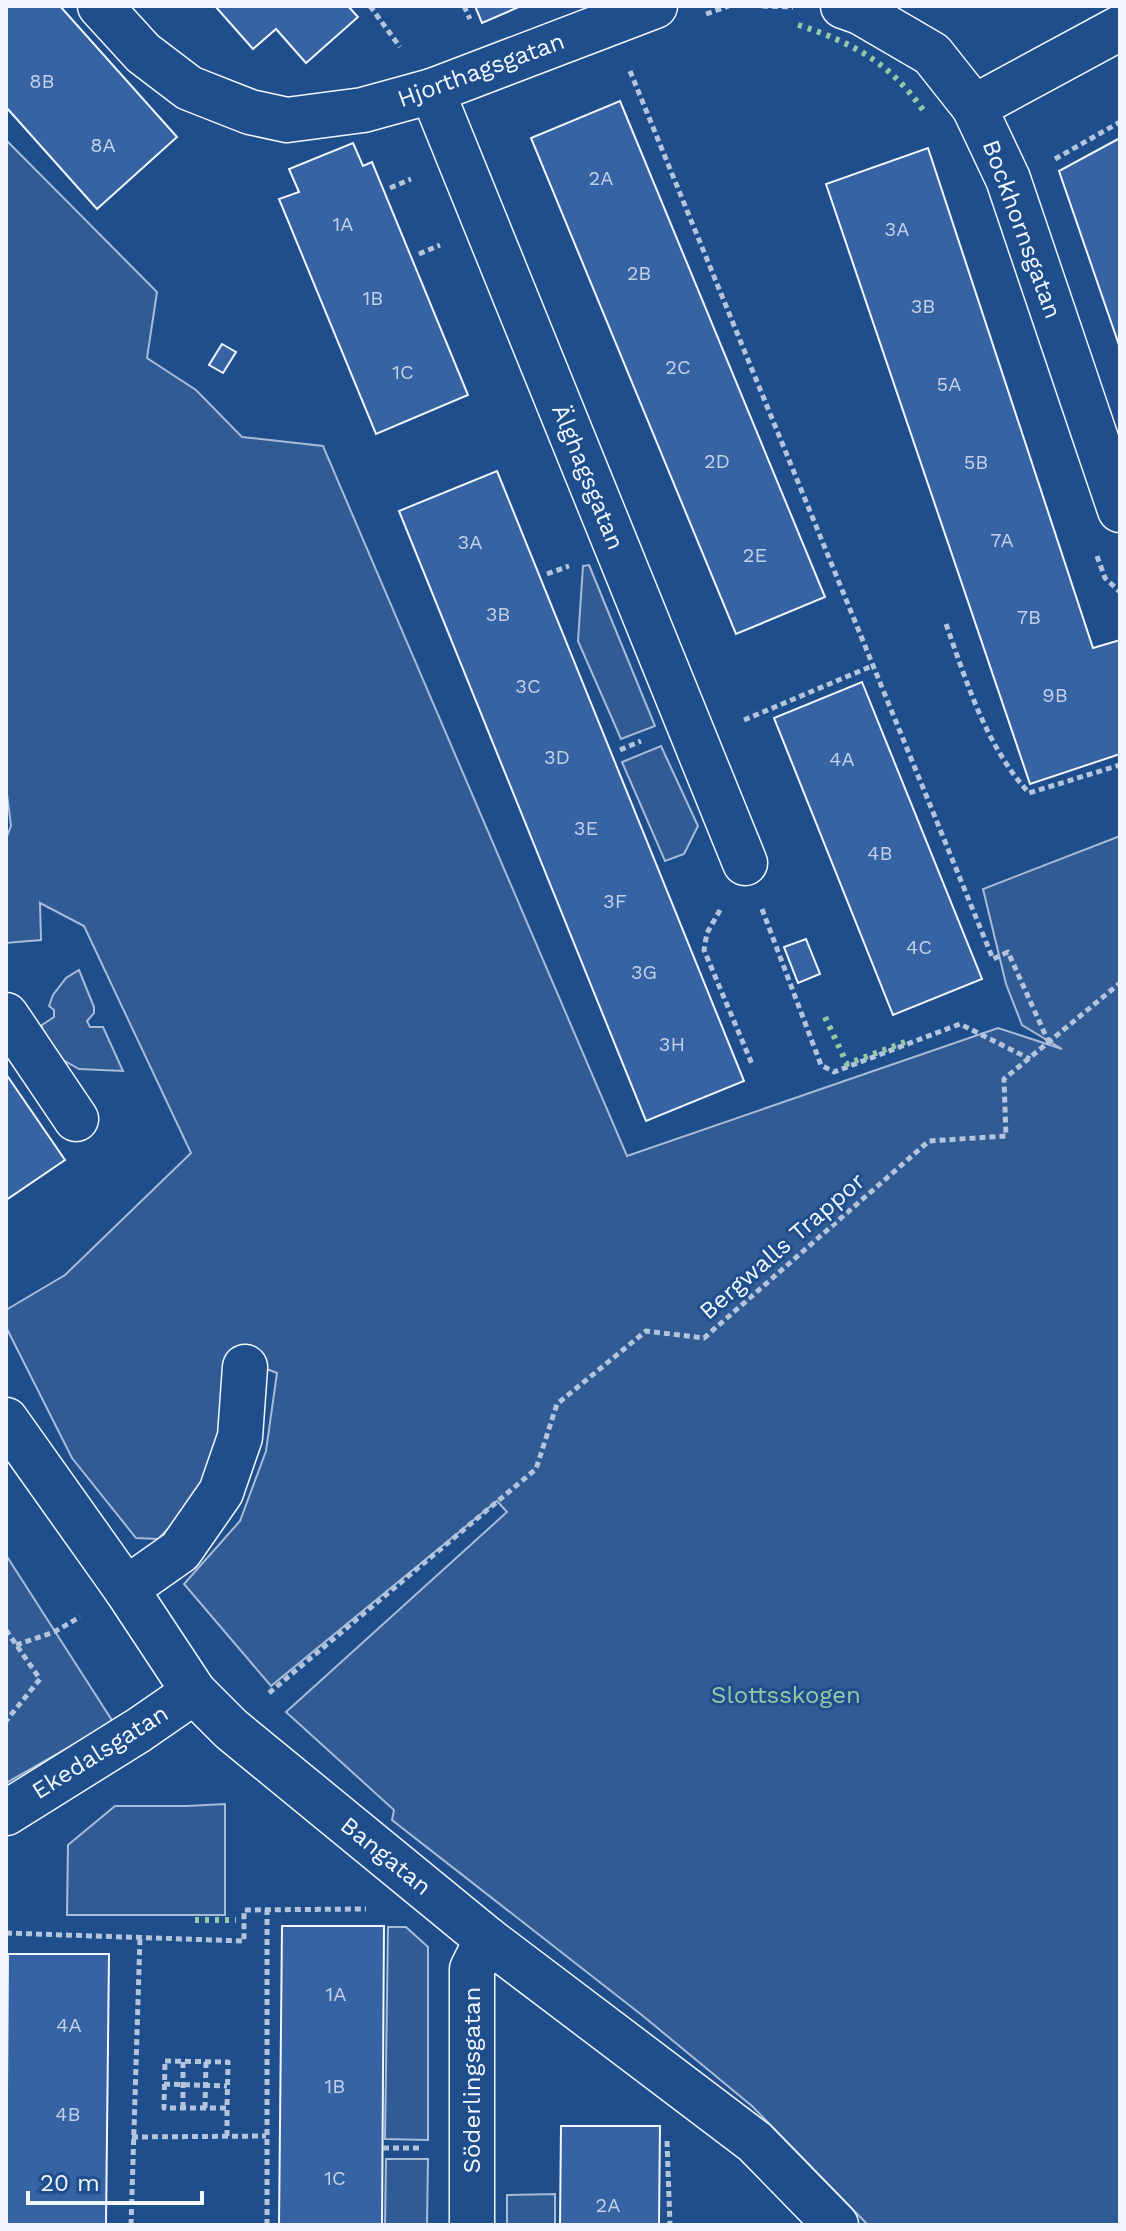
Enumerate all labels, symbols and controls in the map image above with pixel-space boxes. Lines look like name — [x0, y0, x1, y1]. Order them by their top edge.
street label: Hjorthagsgatan — [394, 27, 568, 113]
house number: 8B — [29, 69, 55, 93]
house number: 8A — [90, 133, 116, 157]
street label: Bockhornsgatan — [977, 136, 1067, 322]
house number: 2A — [589, 166, 613, 190]
house number: 1A — [333, 212, 354, 236]
house number: 3A — [885, 217, 909, 241]
house number: 2B — [627, 261, 651, 285]
house number: 1B — [363, 286, 383, 310]
house number: 3B — [911, 294, 935, 318]
house number: 2C — [665, 355, 691, 379]
house number: 1C — [392, 360, 414, 384]
house number: 5A — [937, 372, 961, 396]
street label: Älghagsgatan — [546, 400, 630, 554]
house number: 2D — [704, 449, 730, 473]
house number: 5B — [964, 450, 988, 474]
house number: 7A — [990, 528, 1014, 552]
house number: 3A — [458, 530, 482, 554]
house number: 2E — [743, 543, 767, 567]
house number: 3B — [486, 602, 510, 626]
house number: 7B — [1017, 605, 1041, 629]
house number: 3C — [515, 674, 541, 698]
house number: 9B — [1042, 683, 1068, 707]
house number: 3D — [544, 745, 570, 769]
house number: 4A — [829, 747, 855, 771]
house number: 3E — [574, 816, 598, 840]
house number: 4B — [867, 841, 893, 865]
house number: 3F — [603, 889, 627, 913]
house number: 4C — [906, 935, 932, 959]
house number: 3G — [631, 960, 657, 984]
house number: 3H — [659, 1032, 685, 1056]
street label: Bergwalls Trappor — [694, 1167, 870, 1325]
park label: Slottsskogen — [711, 1681, 861, 1709]
street label: Ekedalsgatan — [27, 1699, 173, 1805]
street label: Bangatan — [335, 1811, 437, 1901]
house number: 1A — [326, 1982, 347, 2006]
street label: Söderlingsgatan — [458, 1987, 486, 2173]
house number: 4A — [56, 2013, 82, 2037]
house number: 1B — [325, 2074, 345, 2098]
house number: 4B — [55, 2102, 81, 2126]
scale bar — [28, 2155, 202, 2205]
house number: 1C — [324, 2166, 346, 2190]
text: 20 m — [40, 2169, 100, 2197]
house number: 2A — [596, 2193, 620, 2217]

